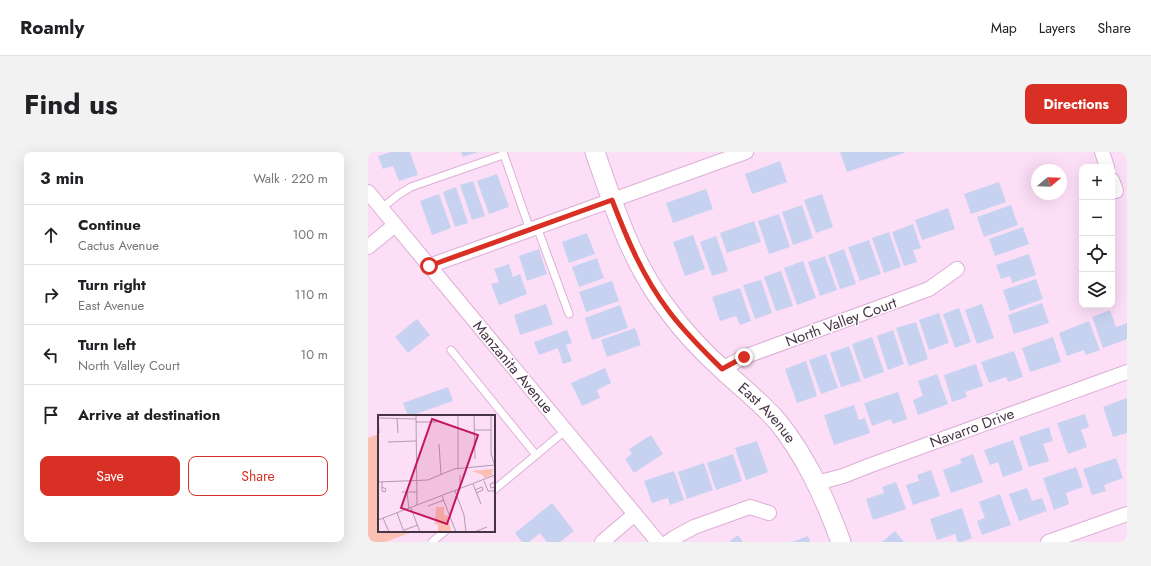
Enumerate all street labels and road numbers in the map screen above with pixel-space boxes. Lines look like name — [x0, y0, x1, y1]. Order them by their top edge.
street label: North Valley Court — [782, 291, 900, 352]
street label: Manzanita Avenue — [468, 316, 559, 418]
street label: East Avenue — [733, 377, 801, 448]
street label: Navarro Drive — [927, 402, 1018, 454]

